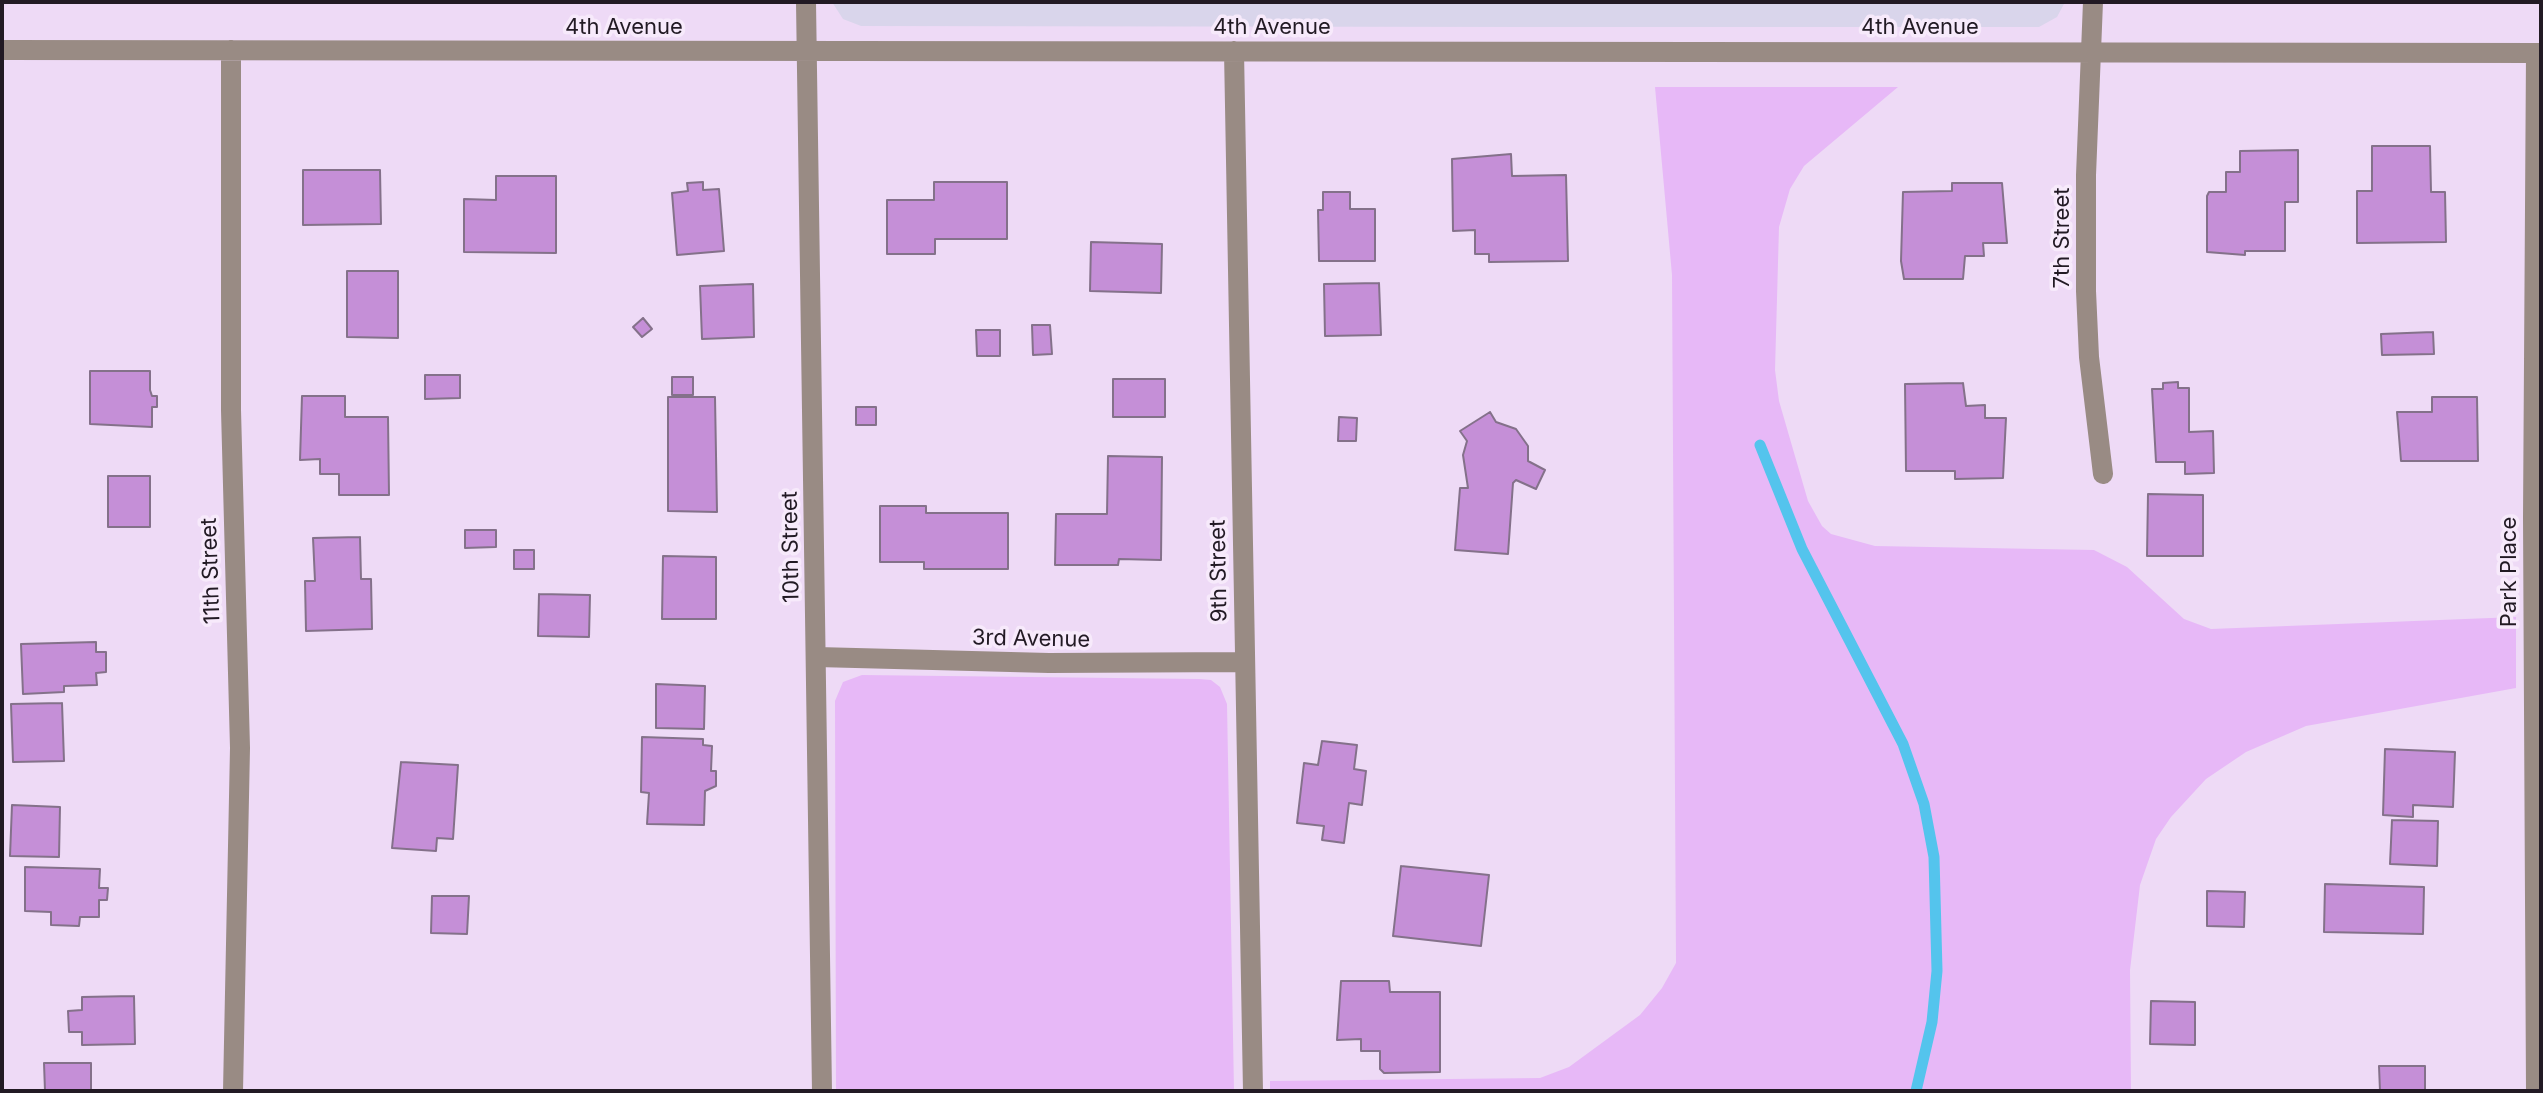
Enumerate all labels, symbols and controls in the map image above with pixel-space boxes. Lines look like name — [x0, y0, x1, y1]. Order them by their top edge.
street label: 4th Avenue — [565, 14, 683, 40]
street label: 4th Avenue — [1213, 14, 1331, 40]
street label: 4th Avenue — [1861, 14, 1979, 40]
street label: 7th Street — [2049, 188, 2075, 288]
street label: 10th Street — [777, 491, 805, 603]
street label: 11th Street — [196, 517, 226, 625]
street label: Park Place — [2496, 517, 2522, 627]
street label: 9th Street — [1205, 520, 1233, 622]
street label: 3rd Avenue — [972, 625, 1090, 653]

